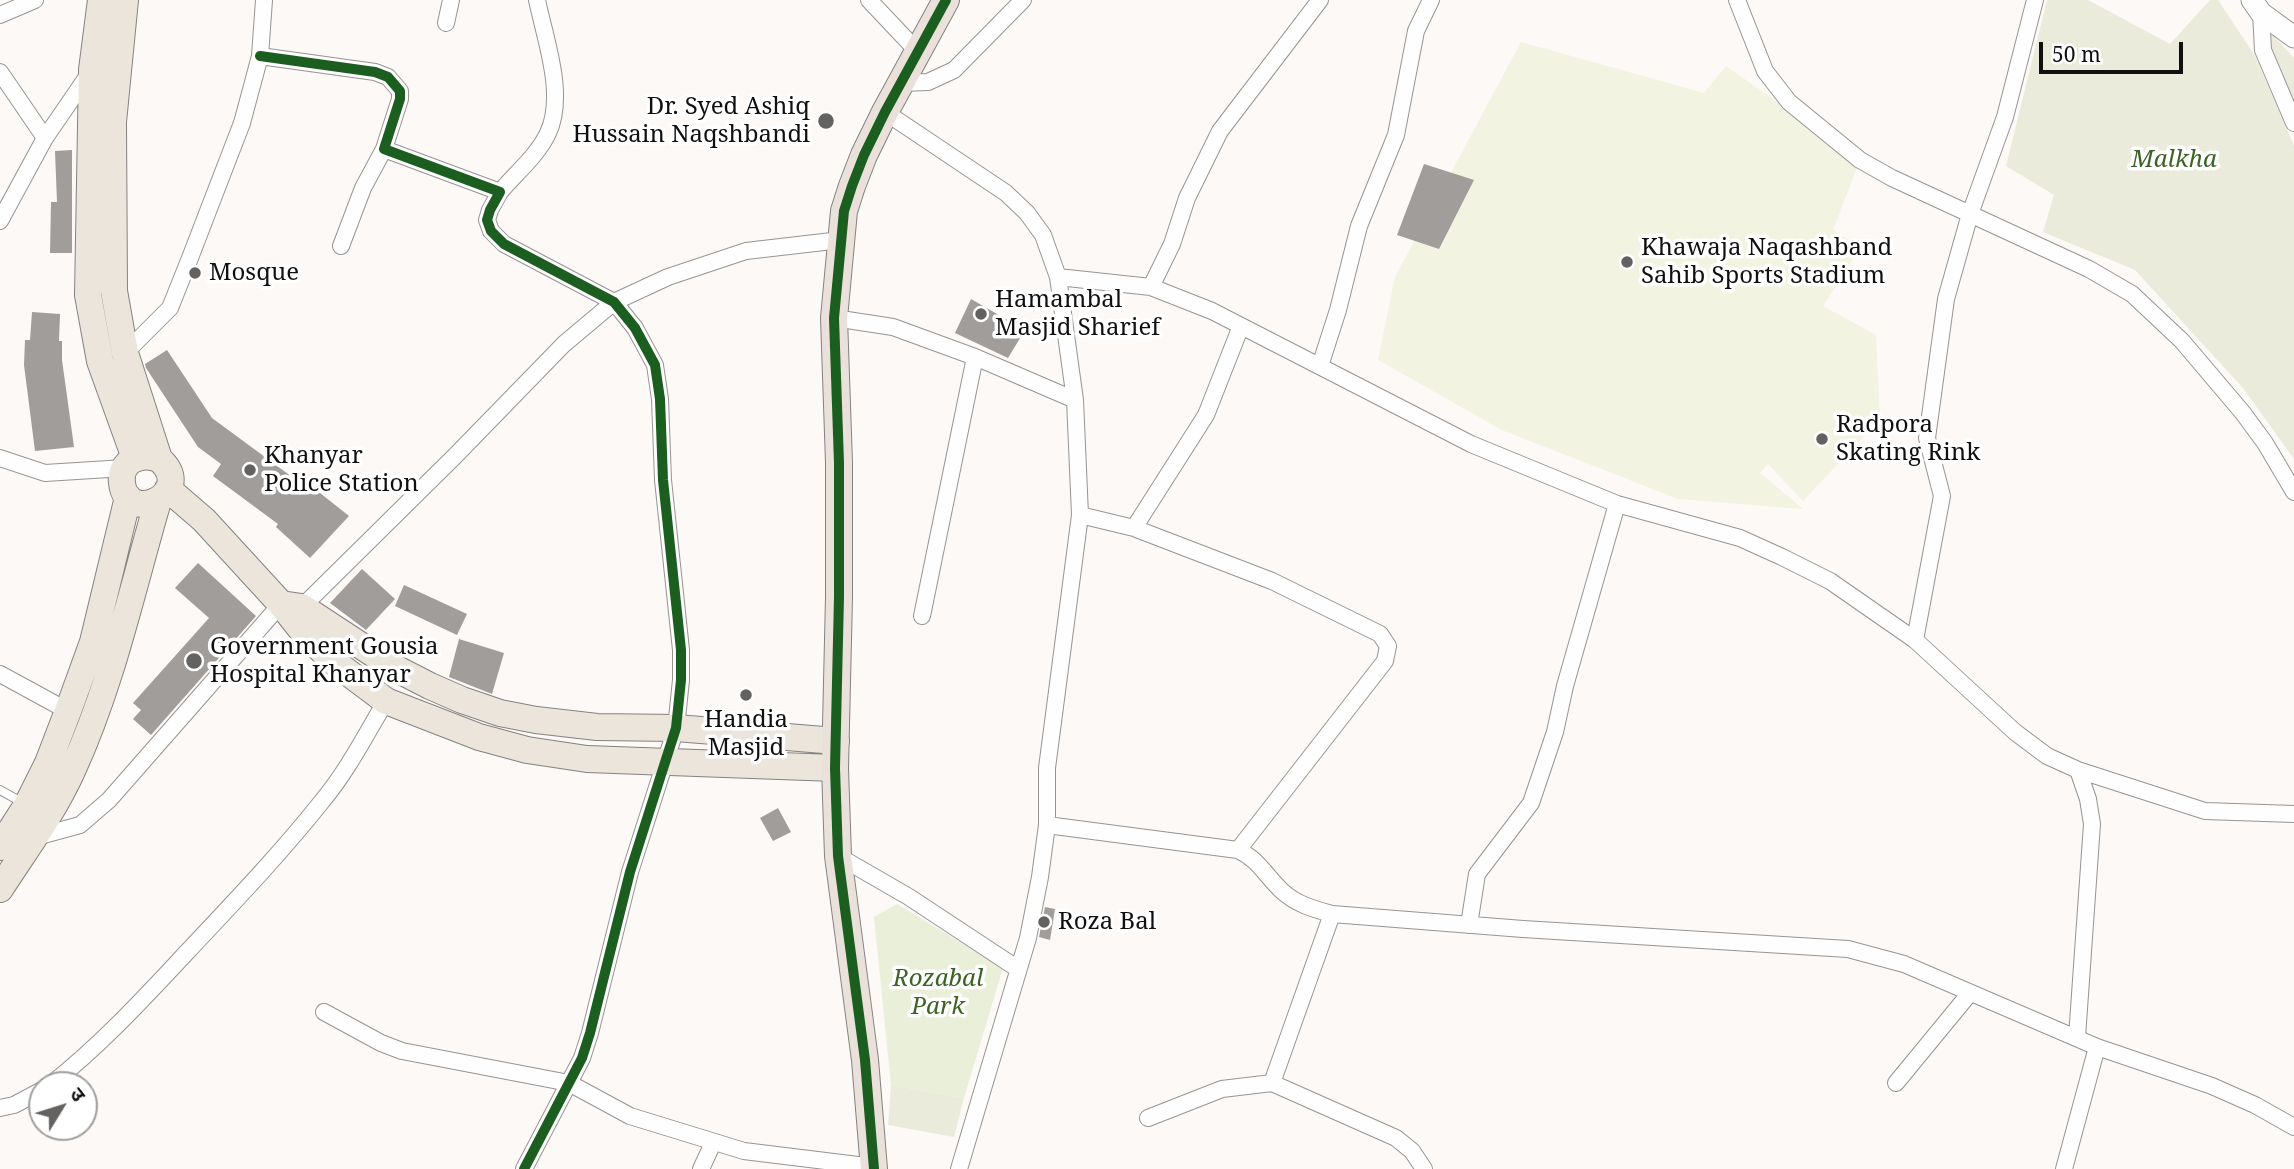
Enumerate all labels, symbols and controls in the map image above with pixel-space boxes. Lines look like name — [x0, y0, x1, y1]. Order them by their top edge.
scale bar — [2042, 28, 2186, 72]
text: 50 m — [2052, 40, 2101, 68]
place label: Dr. Syed Ashiq Hussain Naqshbandi — [572, 93, 810, 149]
marker: Dr. Syed Ashiq Hussain Naqshbandi — [816, 111, 836, 131]
park label: Malkha — [2131, 146, 2217, 174]
place label: Khawaja Naqashband Sahib Sports Stadium — [1641, 234, 1892, 290]
marker: Khawaja Naqashband Sahib Sports Stadium — [1619, 254, 1635, 270]
place label: Mosque — [209, 259, 299, 287]
marker: Mosque — [187, 265, 203, 281]
place label: Hamambal Masjid Sharief — [995, 286, 1160, 342]
marker: Hamambal Masjid Sharief — [973, 306, 989, 322]
place label: Radpora Skating Rink — [1836, 411, 1980, 467]
marker: Radpora Skating Rink — [1814, 431, 1830, 447]
place label: Khanyar Police Station — [264, 442, 419, 498]
marker: Khanyar Police Station — [242, 462, 258, 478]
place label: Government Gousia Hospital Khanyar — [210, 633, 438, 689]
marker: Government Gousia Hospital Khanyar — [184, 651, 204, 671]
marker: Handia Masjid — [738, 687, 754, 703]
place label: Handia Masjid — [704, 706, 788, 762]
place label: Roza Bal — [1058, 908, 1156, 936]
marker: Roza Bal — [1036, 914, 1052, 930]
park label: Rozabal Park — [893, 965, 983, 1021]
north arrow — [28, 1071, 98, 1141]
text: उ — [64, 1082, 92, 1107]

